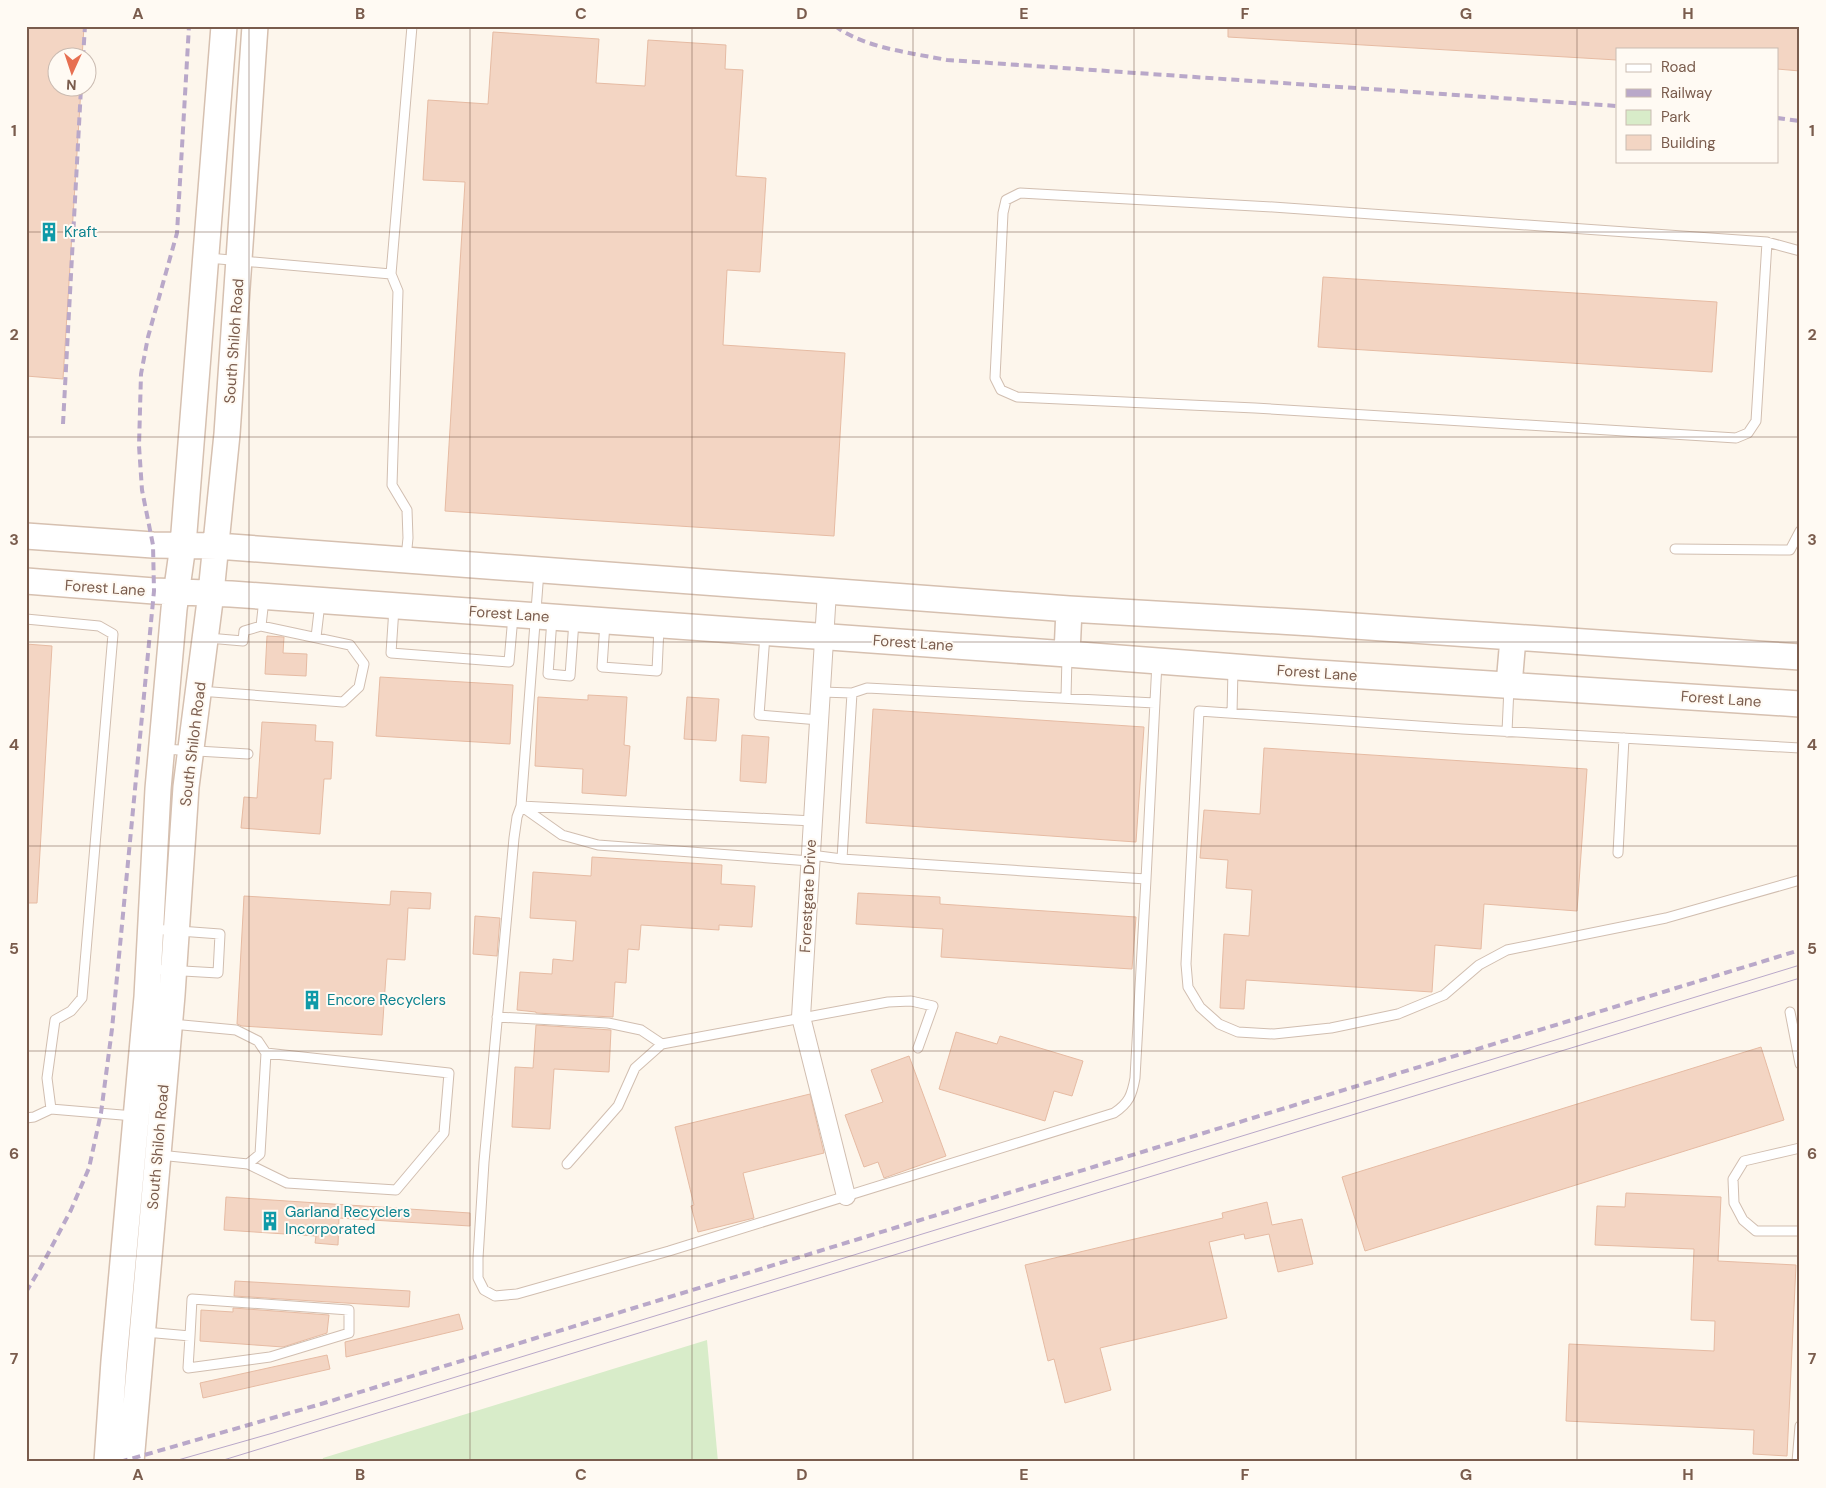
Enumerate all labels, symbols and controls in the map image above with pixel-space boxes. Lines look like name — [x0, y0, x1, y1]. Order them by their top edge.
text: A — [132, 3, 144, 24]
text: B — [355, 3, 365, 24]
text: C — [575, 3, 587, 24]
text: D — [796, 3, 808, 24]
text: E — [1019, 3, 1029, 24]
text: F — [1241, 3, 1250, 24]
text: G — [1460, 3, 1472, 24]
text: H — [1682, 3, 1694, 24]
north arrow — [48, 48, 98, 98]
legend — [1616, 48, 1778, 162]
text: Road — [1661, 57, 1696, 77]
text: N — [66, 76, 77, 94]
text: Railway — [1661, 83, 1713, 103]
text: Park — [1661, 107, 1691, 127]
text: 1 — [11, 120, 17, 141]
text: 1 — [1809, 120, 1815, 141]
text: Building — [1661, 133, 1716, 153]
building icon: Kraft — [38, 221, 60, 243]
place label: Kraft — [64, 222, 98, 242]
street label: South Shiloh Road — [220, 278, 248, 404]
text: 2 — [9, 324, 19, 345]
text: 2 — [1807, 324, 1817, 345]
text: 3 — [9, 529, 19, 550]
text: 3 — [1807, 529, 1817, 550]
street label: Forest Lane — [64, 575, 146, 601]
street label: Forest Lane — [468, 601, 550, 627]
street label: Forest Lane — [872, 630, 954, 656]
street label: Forest Lane — [1276, 660, 1358, 686]
street label: South Shiloh Road — [175, 681, 211, 807]
street label: Forest Lane — [1680, 686, 1762, 712]
text: 4 — [9, 734, 19, 755]
text: 4 — [1807, 734, 1817, 755]
street label: Forestgate Drive — [795, 839, 821, 953]
text: 5 — [9, 938, 19, 959]
text: 5 — [1807, 938, 1817, 959]
building icon: Encore Recyclers — [301, 989, 323, 1011]
place label: Encore Recyclers — [327, 990, 446, 1010]
street label: South Shiloh Road — [143, 1084, 173, 1210]
text: 6 — [9, 1143, 19, 1164]
text: 6 — [1807, 1143, 1817, 1164]
place label: Garland Recyclers Incorporated — [285, 1202, 410, 1239]
building icon: Garland Recyclers Incorporated — [259, 1210, 281, 1232]
text: 7 — [10, 1348, 19, 1369]
text: 7 — [1808, 1348, 1817, 1369]
text: A — [132, 1464, 144, 1485]
text: B — [355, 1464, 365, 1485]
text: C — [575, 1464, 587, 1485]
text: D — [796, 1464, 808, 1485]
text: E — [1019, 1464, 1029, 1485]
text: F — [1241, 1464, 1250, 1485]
text: G — [1460, 1464, 1472, 1485]
text: H — [1682, 1464, 1694, 1485]

